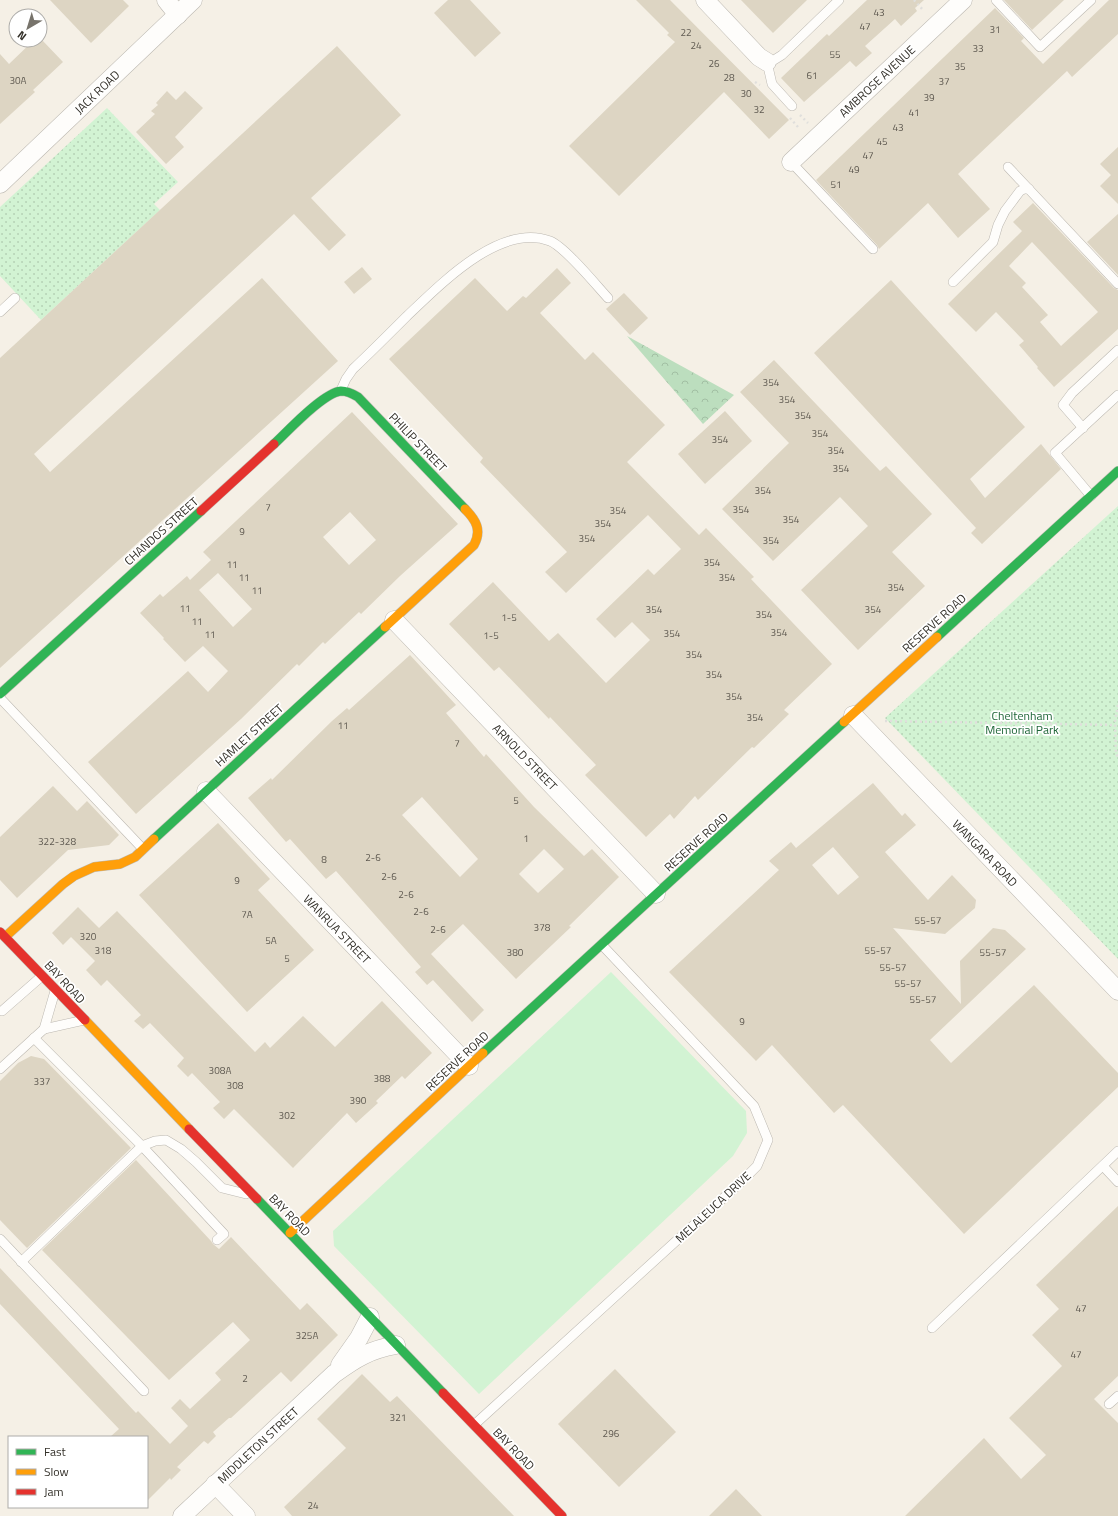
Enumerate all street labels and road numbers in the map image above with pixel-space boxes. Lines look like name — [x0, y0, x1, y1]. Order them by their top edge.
street label: AMBROSE AVENUE — [834, 40, 920, 122]
street label: JACK ROAD — [70, 65, 124, 118]
street label: PHILIP STREET — [385, 408, 452, 477]
street label: CHANDOS STREET — [120, 492, 203, 570]
street label: RESERVE ROAD — [898, 589, 971, 657]
street label: HAMLET STREET — [211, 699, 288, 771]
street label: ARNOLD STREET — [488, 719, 562, 795]
street label: RESERVE ROAD — [660, 808, 733, 876]
street label: WANGARA ROAD — [948, 815, 1022, 891]
street label: WANRUA STREET — [299, 890, 376, 969]
street label: BAY ROAD — [40, 956, 90, 1008]
street label: RESERVE ROAD — [421, 1026, 493, 1095]
street label: MELALEUCA DRIVE — [671, 1166, 755, 1247]
street label: BAY ROAD — [265, 1189, 315, 1241]
street label: MIDDLETON STREET — [213, 1402, 304, 1488]
street label: BAY ROAD — [489, 1423, 539, 1475]

